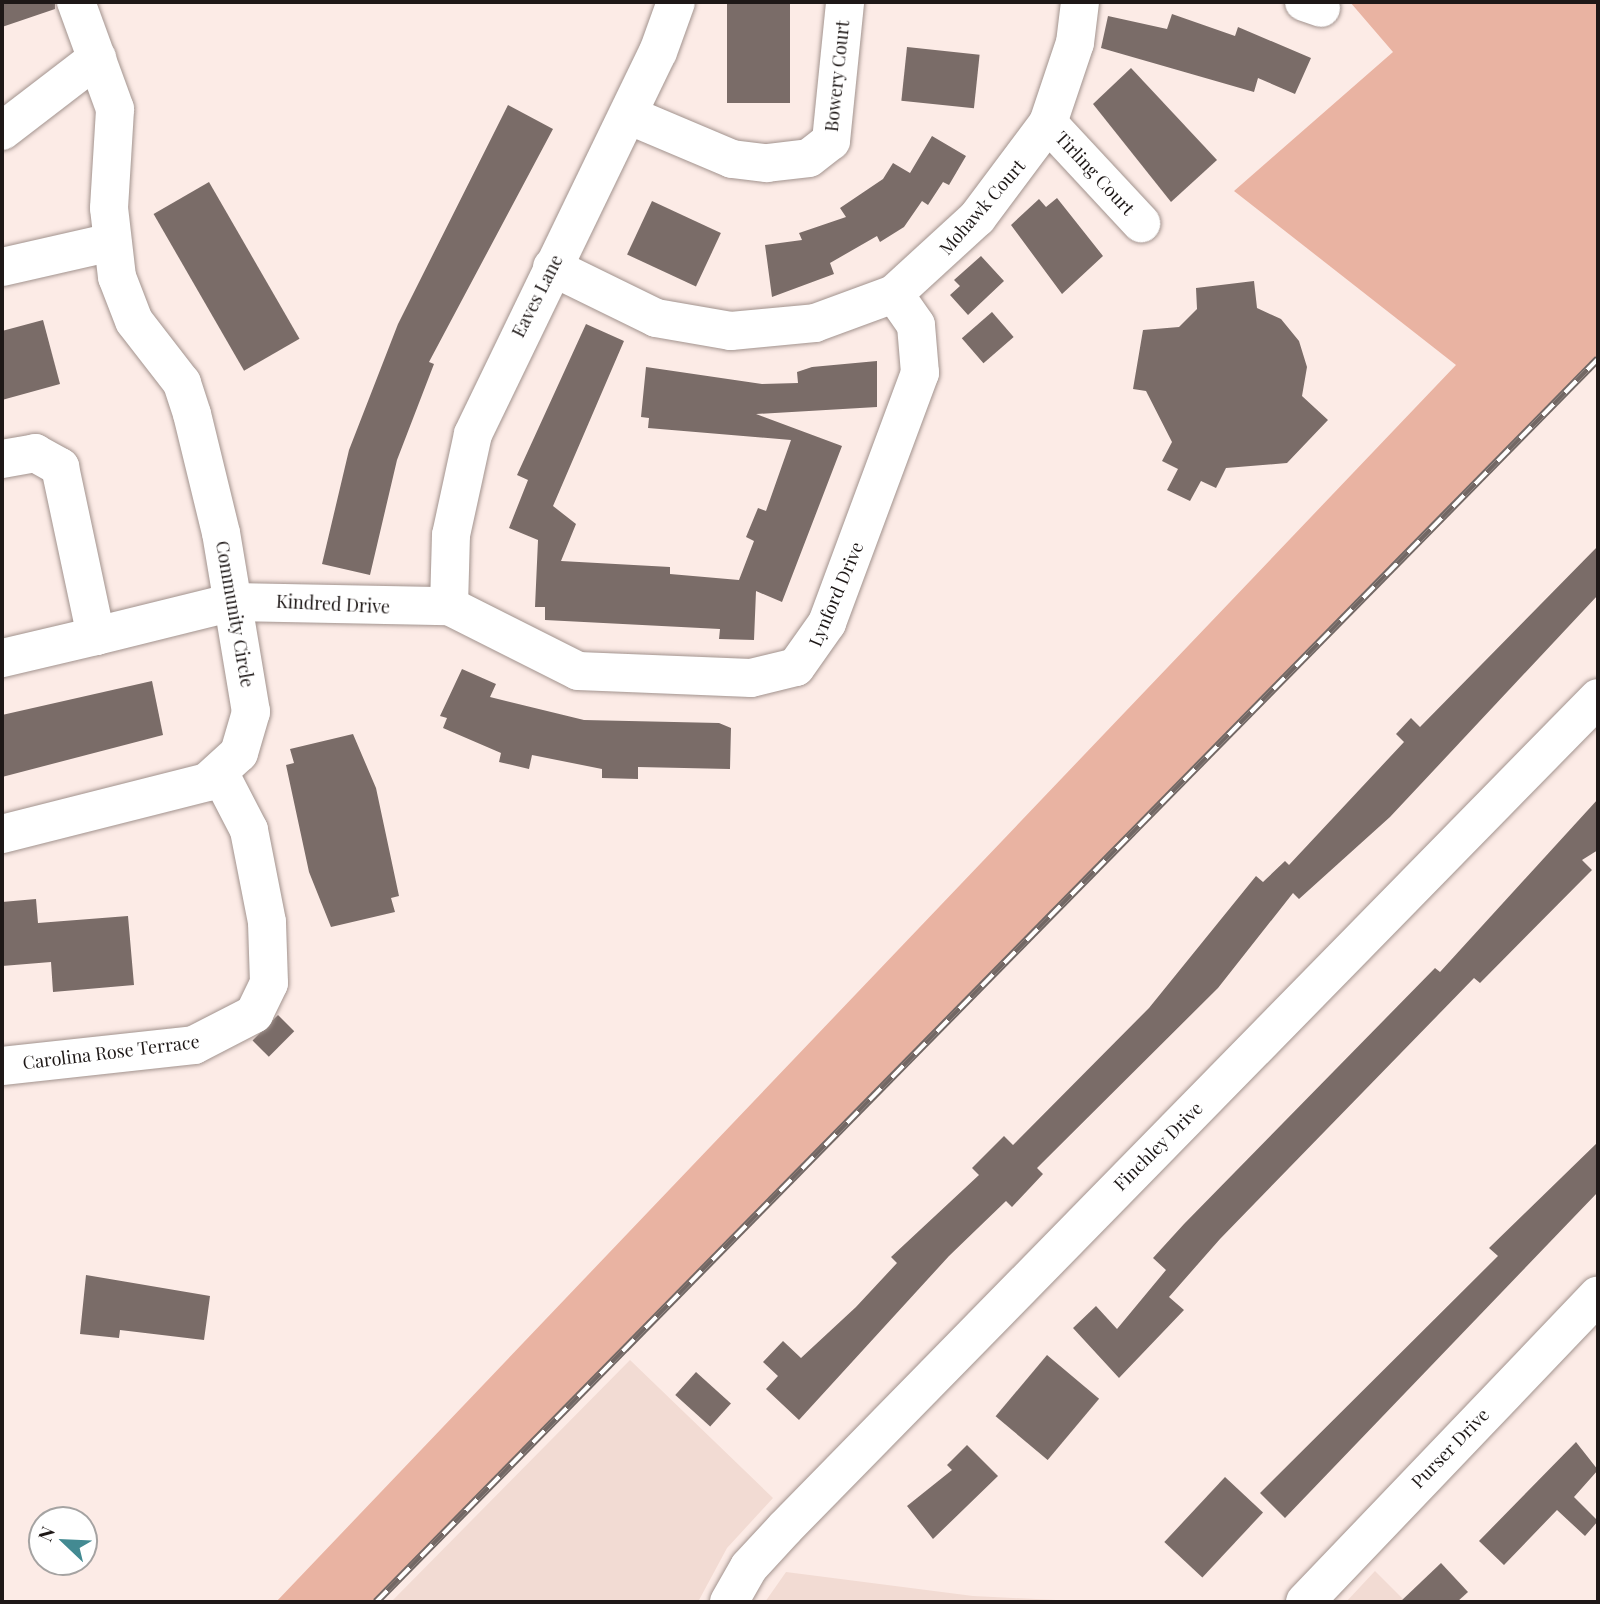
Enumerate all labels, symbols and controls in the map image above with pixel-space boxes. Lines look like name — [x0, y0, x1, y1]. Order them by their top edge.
street label: Bowery Court — [820, 19, 854, 133]
street label: Tirling Court — [1051, 127, 1139, 219]
street label: Mohawk Court — [935, 155, 1029, 259]
street label: Eaves Lane — [507, 251, 567, 341]
street label: Lynford Drive — [804, 538, 868, 650]
street label: Community Circle — [211, 539, 259, 689]
street label: Kindred Drive — [276, 590, 390, 618]
street label: Carolina Rose Terrace — [21, 1030, 201, 1074]
street label: Finchley Drive — [1109, 1097, 1207, 1195]
street label: Purser Drive — [1407, 1404, 1493, 1492]
north arrow — [28, 1506, 98, 1576]
text: N — [31, 1522, 60, 1545]

